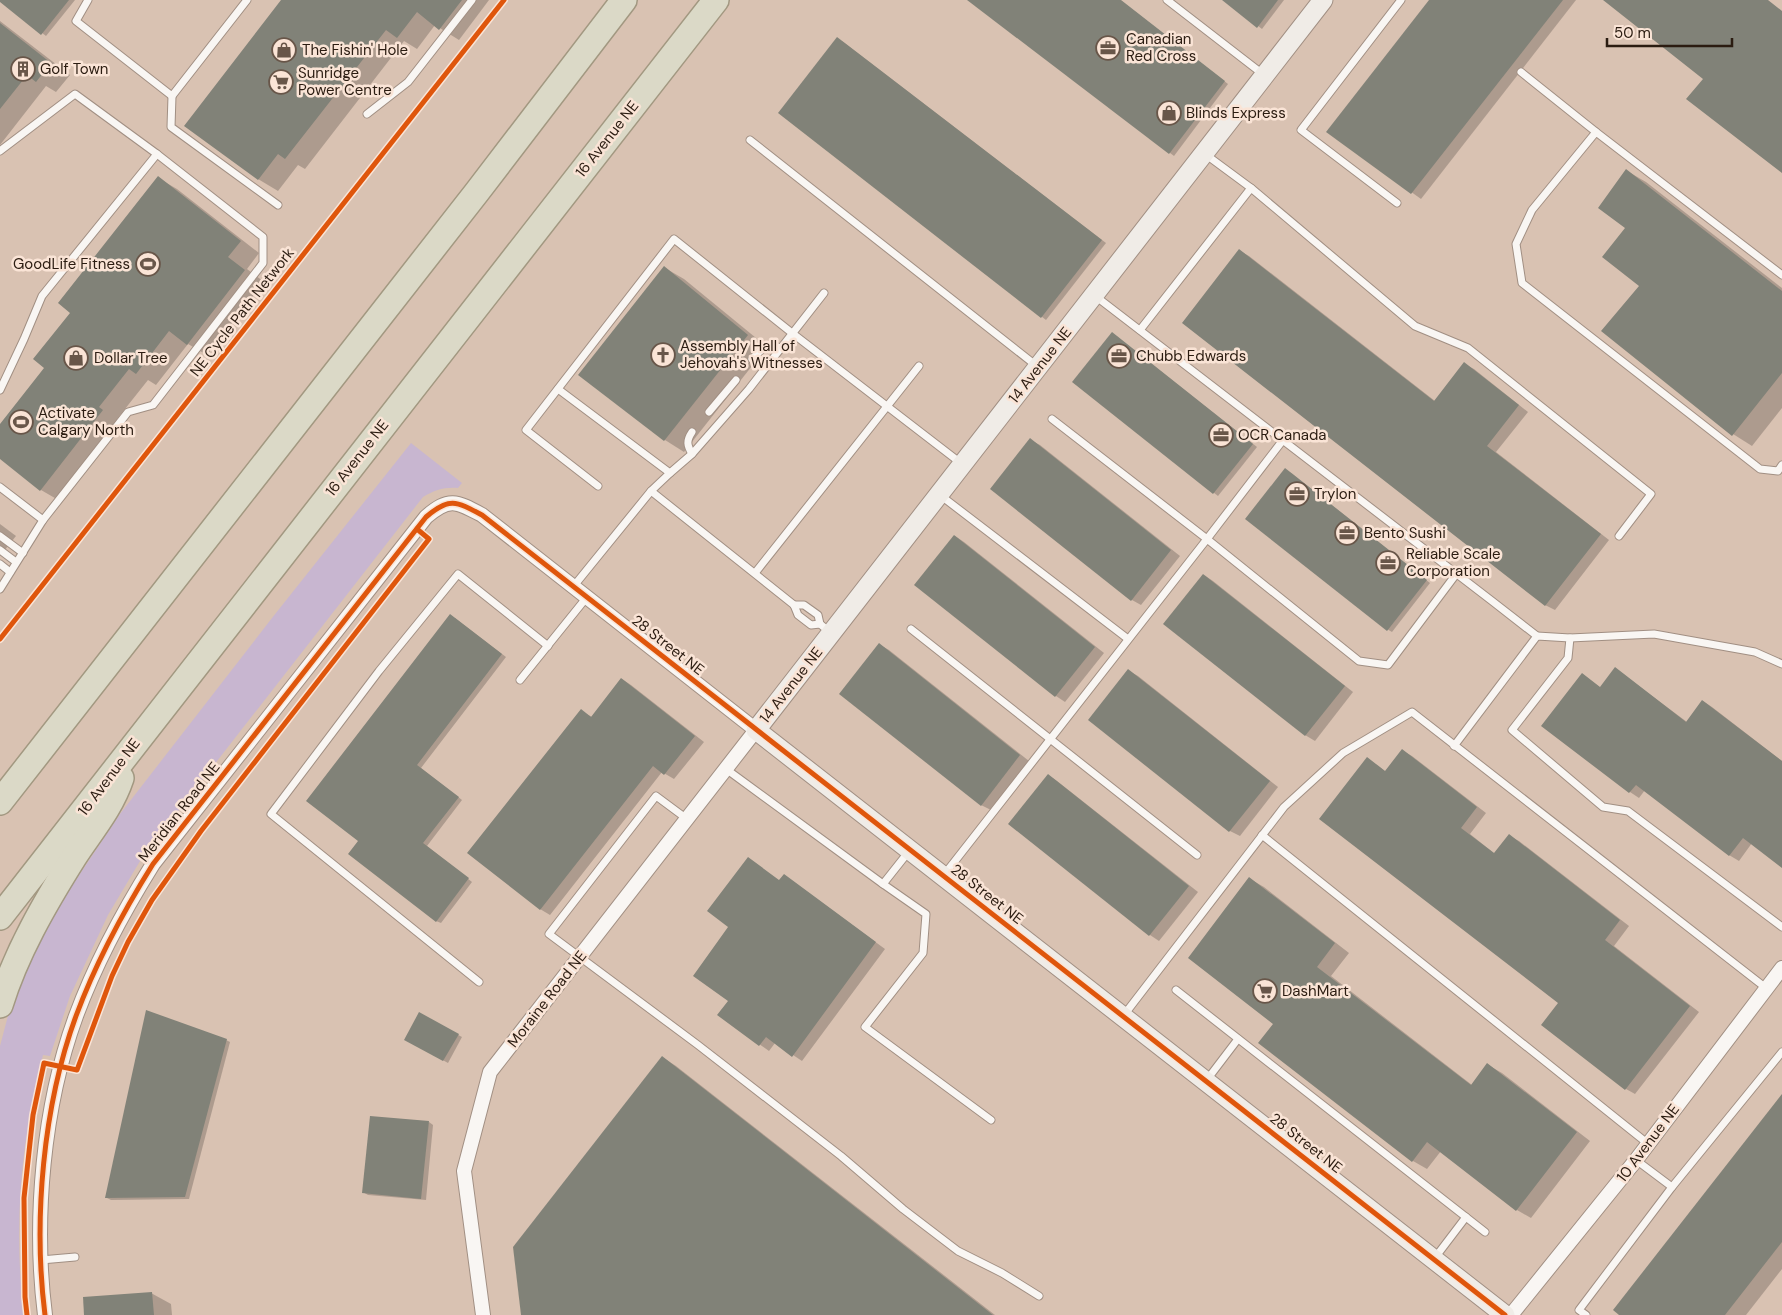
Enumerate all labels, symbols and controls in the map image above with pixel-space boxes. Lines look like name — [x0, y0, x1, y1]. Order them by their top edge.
scale bar — [1607, 15, 1732, 47]
text: 50 m — [1614, 23, 1651, 43]
place label: Canadian Red Cross — [1126, 29, 1196, 66]
office icon: Canadian Red Cross — [1095, 35, 1121, 61]
shop icon: The Fishin' Hole — [271, 37, 297, 63]
place label: The Fishin' Hole — [302, 40, 408, 60]
building icon: Golf Town — [10, 56, 36, 82]
place label: Golf Town — [40, 59, 108, 79]
place label: Sunridge Power Centre — [298, 63, 392, 100]
supermarket icon: Sunridge Power Centre — [268, 69, 294, 95]
street label: 16 Avenue NE — [571, 97, 643, 181]
shop icon: Blinds Express — [1156, 100, 1182, 126]
place label: Blinds Express — [1186, 103, 1286, 123]
street label: NE Cycle Path Network — [185, 243, 299, 380]
sports icon: GoodLife Fitness — [135, 251, 161, 277]
place label: GoodLife Fitness — [13, 254, 130, 274]
street label: 14 Avenue NE — [1004, 323, 1076, 407]
place label: Assembly Hall of Jehovah's Witnesses — [680, 336, 823, 373]
church icon: Assembly Hall of Jehovah's Witnesses — [650, 342, 676, 368]
office icon: Chubb Edwards — [1106, 343, 1132, 369]
shop icon: Dollar Tree — [63, 345, 89, 371]
place label: Chubb Edwards — [1136, 346, 1246, 366]
place label: Dollar Tree — [94, 348, 167, 368]
place label: Activate Calgary North — [38, 403, 134, 440]
sports icon: Activate Calgary North — [8, 409, 34, 435]
street label: 16 Avenue NE — [321, 416, 393, 500]
office icon: OCR Canada — [1208, 422, 1234, 448]
place label: OCR Canada — [1238, 425, 1327, 445]
office icon: Trylon — [1284, 481, 1310, 507]
place label: Trylon — [1314, 484, 1356, 504]
office icon: Bento Sushi — [1334, 520, 1360, 546]
place label: Bento Sushi — [1364, 523, 1446, 543]
place label: Reliable Scale Corporation — [1406, 544, 1501, 581]
office icon: Reliable Scale Corporation — [1375, 550, 1401, 576]
street label: 28 Street NE — [628, 610, 708, 680]
street label: 14 Avenue NE — [755, 643, 827, 727]
street label: 16 Avenue NE — [73, 734, 145, 820]
street label: Meridian Road NE — [134, 758, 224, 866]
street label: 28 Street NE — [947, 859, 1027, 929]
street label: Moraine Road NE — [503, 946, 591, 1052]
supermarket icon: DashMart — [1252, 978, 1278, 1004]
place label: DashMart — [1282, 981, 1349, 1001]
street label: 10 Avenue NE — [1612, 1100, 1684, 1186]
street label: 28 Street NE — [1266, 1108, 1346, 1178]

